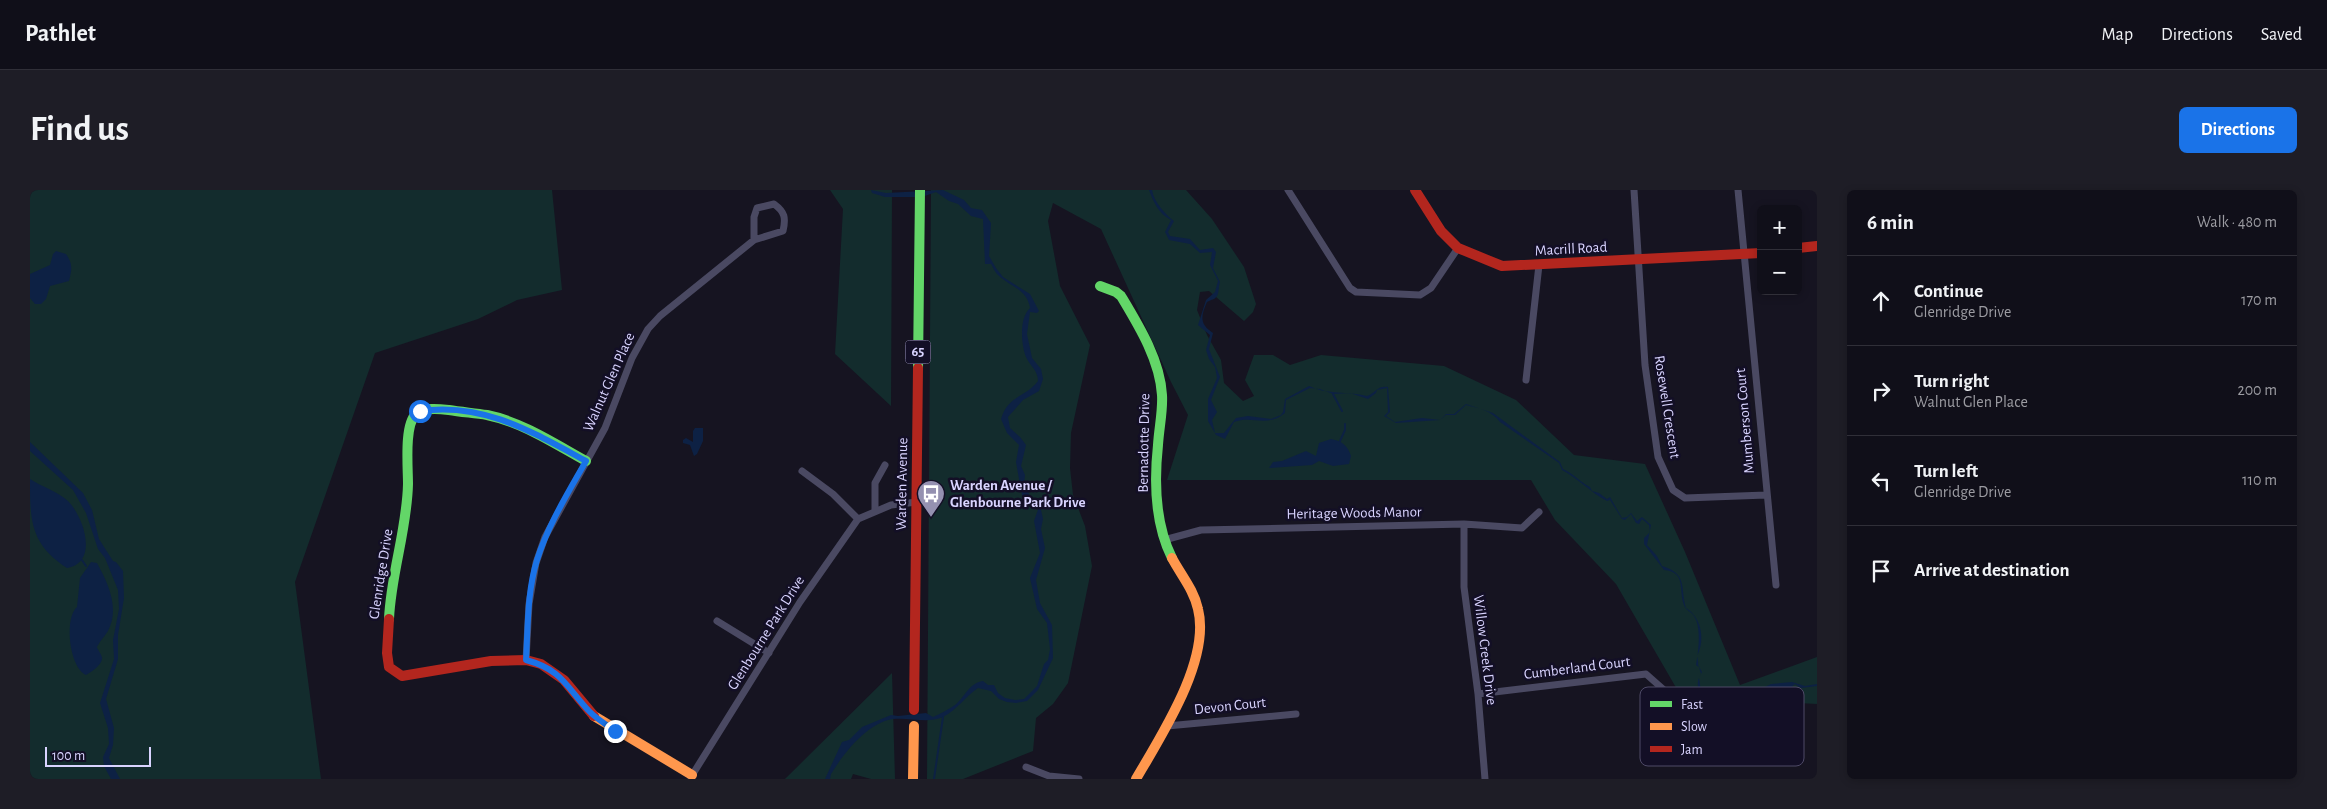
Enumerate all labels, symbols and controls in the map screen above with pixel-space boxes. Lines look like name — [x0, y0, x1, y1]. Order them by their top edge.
text: Pathlet — [25, 22, 96, 46]
text: Map — [2102, 26, 2133, 44]
text: Directions — [2161, 26, 2233, 44]
text: Saved — [2261, 26, 2302, 44]
button: Directions — [2179, 107, 2297, 153]
text: Find us — [30, 112, 129, 147]
map controls — [1757, 205, 1802, 295]
button: + — [1757, 205, 1802, 250]
text: 6 min — [1867, 212, 1914, 233]
text: Walk · 480 m — [2197, 214, 2277, 230]
street label: Macrill Road — [1534, 240, 1608, 258]
button: − — [1757, 250, 1802, 295]
text: Continue — [1914, 282, 1983, 301]
icon: ahead — [1867, 287, 1895, 315]
text: 170 m — [2241, 292, 2277, 308]
text: Glenridge Drive — [1914, 304, 2011, 320]
street label: Walnut Glen Place — [580, 330, 638, 434]
road number: 65 — [906, 340, 930, 363]
street label: Rosewell Crescent — [1651, 354, 1683, 460]
street label: Mumberson Court — [1733, 368, 1757, 474]
text: Turn right — [1914, 372, 1989, 391]
icon: right — [1867, 377, 1895, 405]
text: 200 m — [2237, 382, 2277, 398]
street label: Bernadotte Drive — [1136, 393, 1152, 493]
text: Walnut Glen Place — [1914, 394, 2028, 410]
route start — [409, 400, 432, 423]
street label: Warden Avenue — [894, 437, 910, 531]
text: Turn left — [1914, 462, 1978, 481]
icon: left — [1867, 467, 1895, 495]
text: 110 m — [2242, 472, 2277, 488]
place label: Warden Avenue / Glenbourne Park Drive — [950, 478, 1086, 510]
bus stop icon: Warden Avenue / Glenbourne Park Drive — [916, 479, 946, 518]
text: Glenridge Drive — [1914, 484, 2011, 500]
street label: Heritage Woods Manor — [1286, 504, 1422, 522]
street label: Glenridge Drive — [366, 528, 396, 620]
icon: arrive — [1867, 557, 1895, 585]
text: Arrive at destination — [1914, 561, 2070, 580]
street label: Glenbourne Park Drive — [725, 573, 807, 693]
street label: Willow Creek Drive — [1471, 594, 1499, 706]
street label: Cumberland Court — [1523, 654, 1631, 682]
legend — [1640, 687, 1804, 766]
street label: Devon Court — [1193, 695, 1267, 717]
text: Fast — [1681, 698, 1703, 712]
route end — [604, 720, 627, 743]
text: Slow — [1681, 720, 1708, 734]
text: Jam — [1681, 743, 1703, 757]
scale bar — [45, 744, 151, 767]
text: 100 m — [52, 749, 85, 763]

